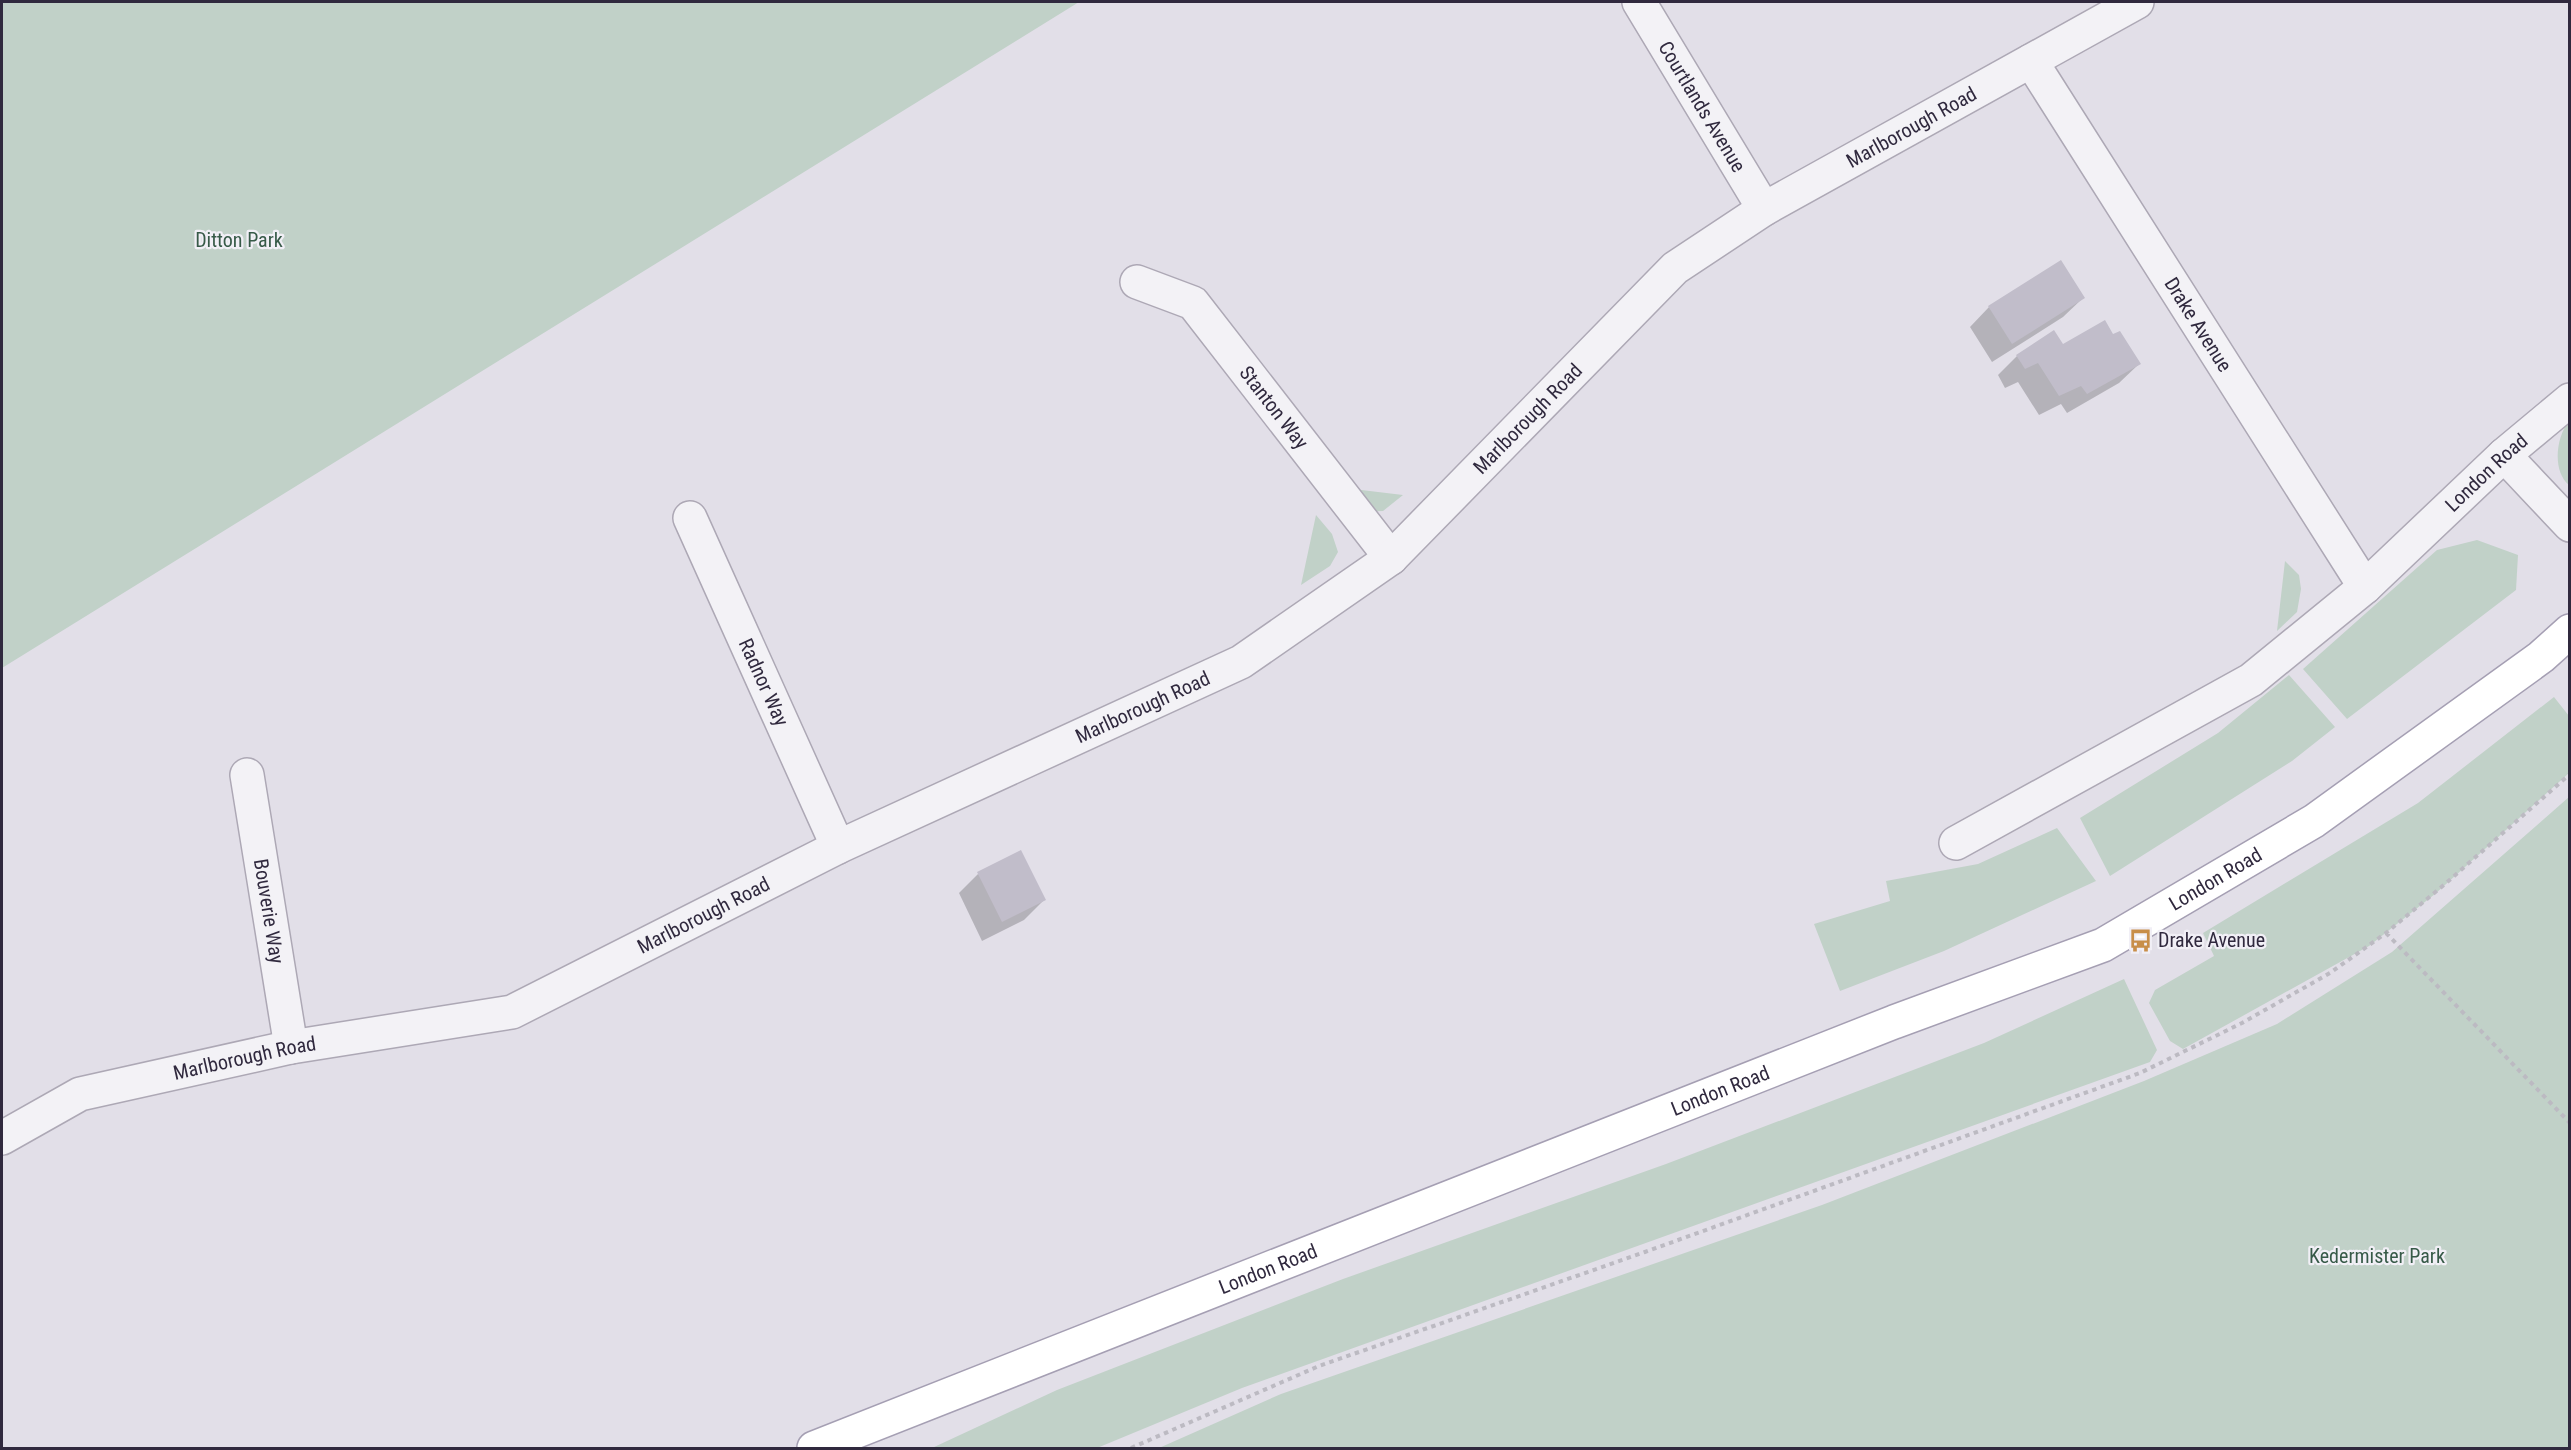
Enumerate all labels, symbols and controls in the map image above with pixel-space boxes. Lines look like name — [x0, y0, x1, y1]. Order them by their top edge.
street label: Courtlands Avenue — [1653, 37, 1751, 176]
street label: Marlborough Road — [1842, 81, 1981, 173]
park label: Ditton Park — [195, 228, 283, 252]
street label: Drake Avenue — [2159, 273, 2237, 376]
street label: Marlborough Road — [1468, 358, 1587, 479]
street label: Stanton Way — [1234, 361, 1314, 454]
street label: London Road — [2440, 428, 2532, 517]
street label: Radnor Way — [734, 635, 794, 730]
street label: Marlborough Road — [1072, 666, 1214, 748]
street label: London Road — [2165, 842, 2266, 916]
street label: Bouverie Way — [249, 857, 289, 965]
street label: Marlborough Road — [633, 872, 774, 959]
bus stop icon: Drake Avenue — [2127, 927, 2153, 953]
place label: Drake Avenue — [2158, 928, 2265, 952]
street label: Marlborough Road — [171, 1031, 317, 1085]
street label: London Road — [1667, 1060, 1773, 1121]
street label: London Road — [1215, 1239, 1321, 1299]
park label: Kedermister Park — [2309, 1244, 2445, 1268]

